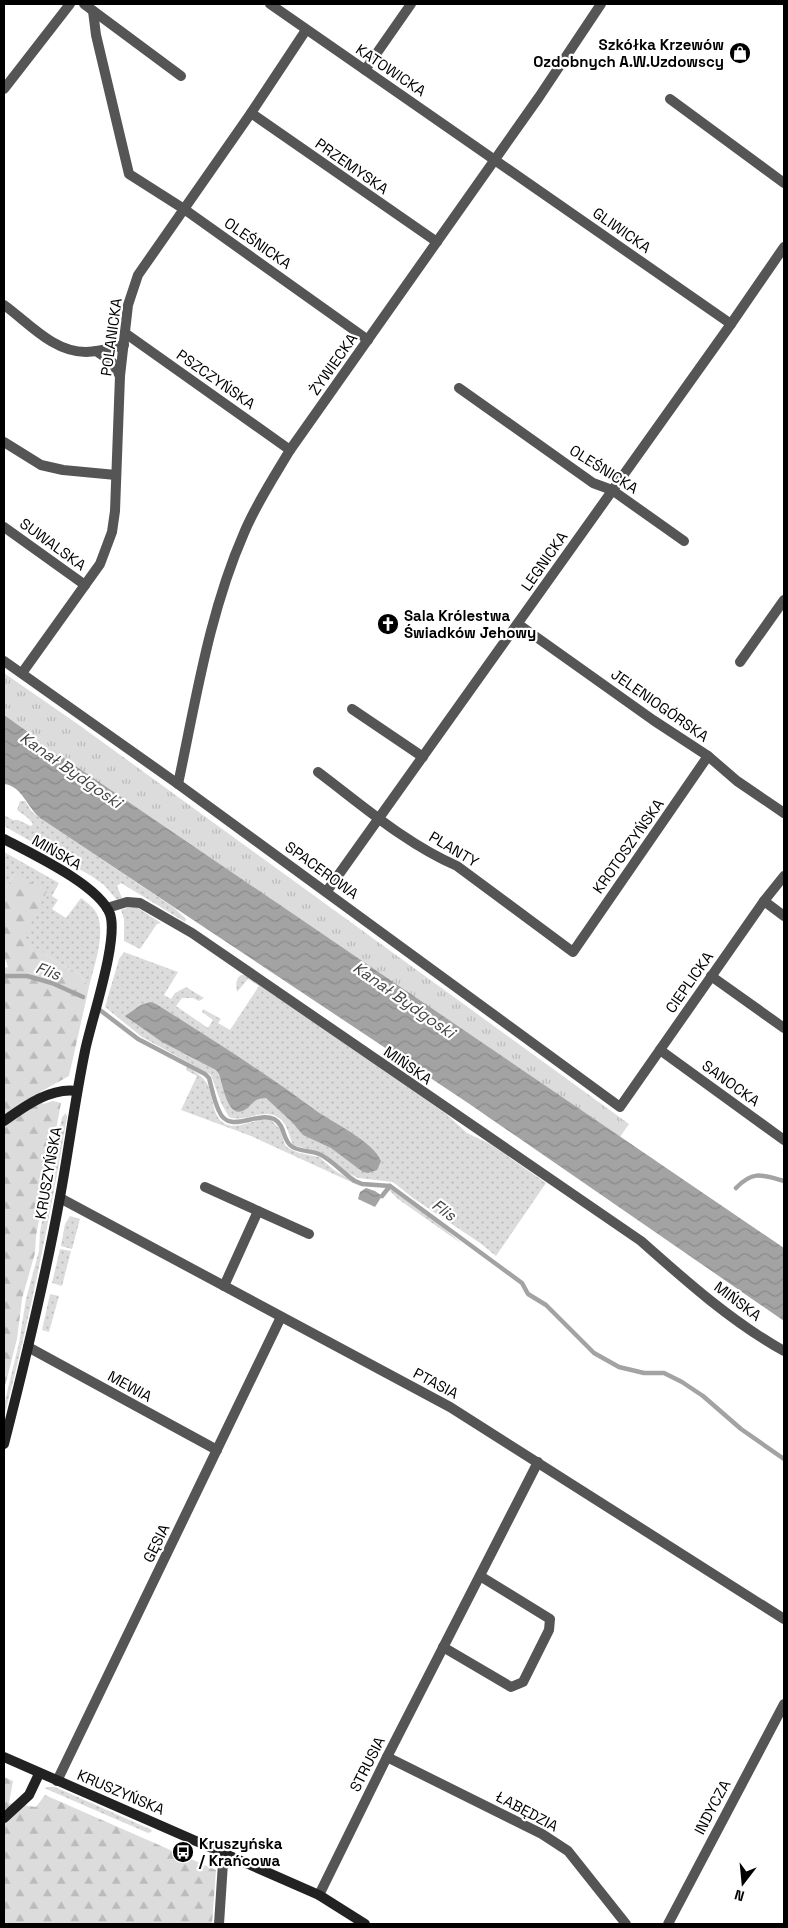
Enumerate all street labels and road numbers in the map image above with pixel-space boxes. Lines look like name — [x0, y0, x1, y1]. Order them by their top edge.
street label: KATOWICKA — [352, 40, 430, 101]
street label: PRZEMYSKA — [312, 134, 393, 199]
street label: GLIWICKA — [589, 203, 655, 257]
street label: OLEŚNICKA — [221, 213, 296, 273]
street label: POLANICKA — [96, 296, 126, 377]
street label: ŻYWIECKA — [305, 329, 362, 399]
street label: PSZCZYŃSKA — [173, 345, 259, 413]
street label: OLEŚNICKA — [566, 440, 642, 498]
street label: SUWALSKA — [16, 514, 90, 575]
street label: LEGNICKA — [517, 527, 572, 594]
street label: JELENIOGÓRSKA — [608, 664, 713, 746]
street label: KROTOSZYŃSKA — [588, 795, 668, 897]
street label: PLANTY — [426, 827, 482, 871]
street label: MIŃSKA — [29, 830, 86, 874]
street label: SPACEROWA — [281, 837, 363, 903]
street label: CIEPLICKA — [661, 947, 717, 1016]
street label: MIŃSKA — [380, 1042, 436, 1089]
street label: SANOCKA — [698, 1056, 764, 1111]
street label: KRUSZYŃSKA — [31, 1125, 66, 1221]
street label: MIŃSKA — [711, 1277, 766, 1325]
street label: PTASIA — [410, 1363, 462, 1403]
street label: MEWIA — [105, 1366, 156, 1406]
street label: GĘSIA — [139, 1520, 174, 1565]
street label: STRUSIA — [345, 1733, 389, 1795]
street label: KRUSZYŃSKA — [74, 1765, 168, 1819]
street label: INDYCZA — [690, 1776, 735, 1838]
street label: ŁABĘDZIA — [492, 1787, 562, 1836]

